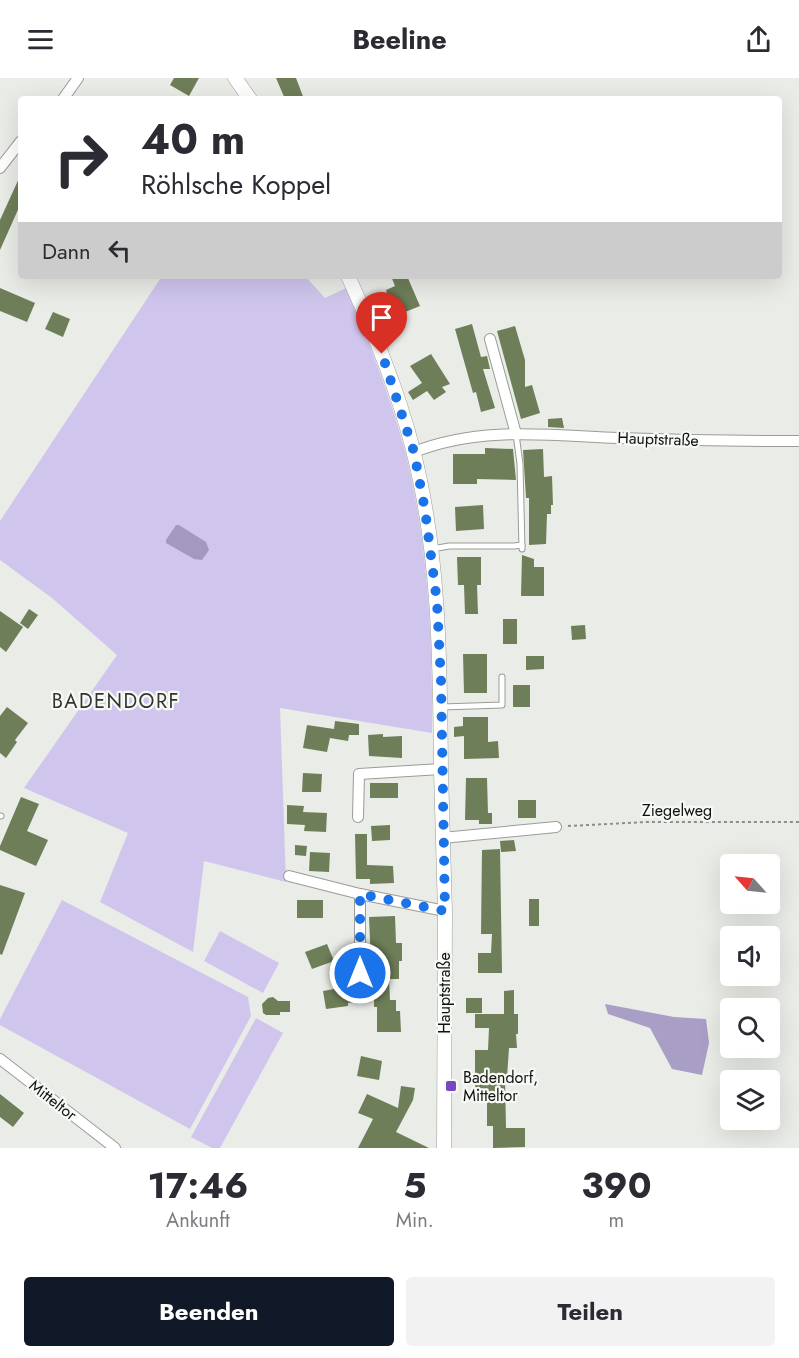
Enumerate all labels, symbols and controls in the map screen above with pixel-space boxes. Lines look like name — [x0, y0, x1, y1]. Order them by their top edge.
text: Beeline — [352, 20, 447, 59]
icon: menu — [24, 23, 57, 56]
icon: share — [742, 23, 775, 56]
text: 40 m — [141, 109, 245, 170]
icon: right — [42, 120, 120, 198]
text: Röhlsche Koppel — [141, 165, 331, 204]
icon: left — [103, 234, 136, 267]
text: Dann — [42, 235, 91, 267]
pin — [356, 292, 407, 354]
icon: arrive — [365, 301, 398, 334]
street label: Hauptstraße — [617, 426, 699, 452]
district label: BADENDORF — [52, 687, 180, 716]
street label: Ziegelweg — [642, 799, 712, 822]
north arrow — [720, 854, 780, 914]
map controls — [720, 854, 780, 1130]
button: sound — [720, 926, 780, 986]
position arrow — [328, 941, 392, 1005]
street label: Hauptstraße — [433, 952, 456, 1034]
button: search — [720, 998, 780, 1058]
place label: Badendorf, Mitteltor — [463, 1066, 538, 1107]
button: layers — [720, 1070, 780, 1130]
street label: Mitteltor — [24, 1074, 82, 1126]
marker: Badendorf, Mitteltor — [444, 1079, 458, 1093]
text: 17:46 — [147, 1159, 248, 1211]
text: 5 — [403, 1159, 426, 1211]
text: 390 — [581, 1159, 651, 1211]
text: Ankunft — [166, 1206, 230, 1235]
text: Min. — [396, 1206, 434, 1235]
text: m — [609, 1206, 624, 1235]
button: Beenden — [24, 1277, 394, 1346]
button: Teilen — [406, 1277, 775, 1346]

